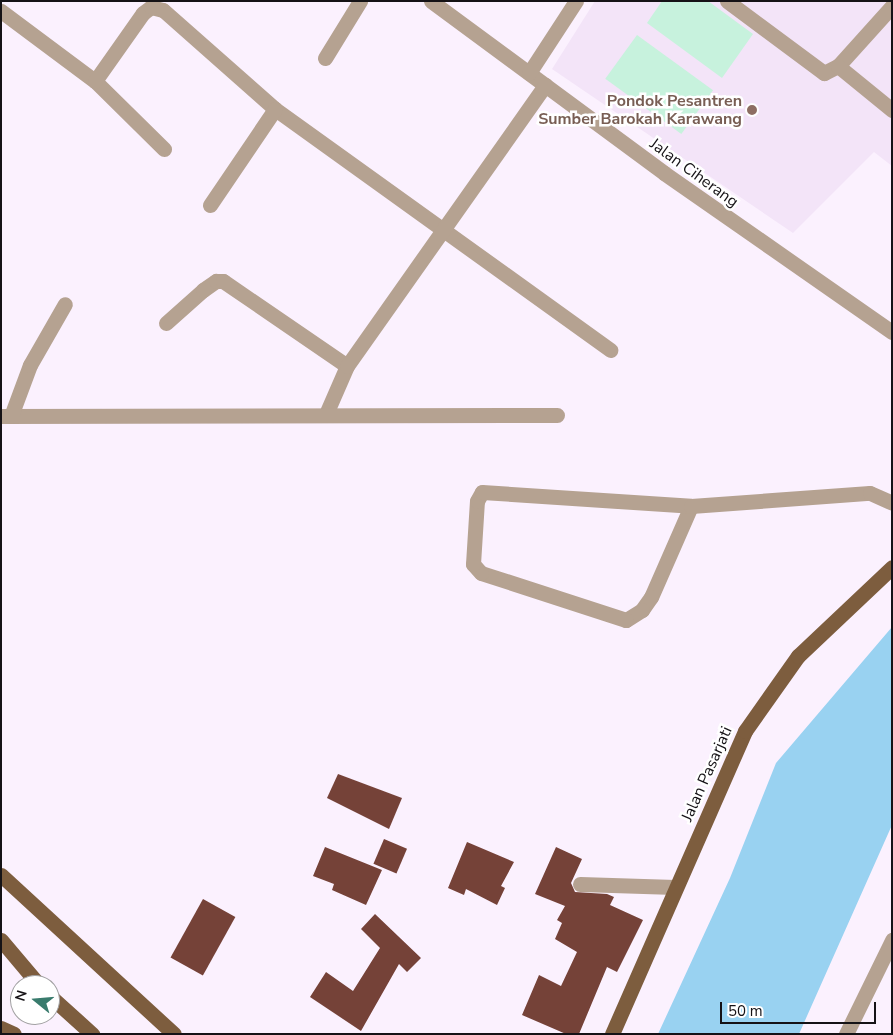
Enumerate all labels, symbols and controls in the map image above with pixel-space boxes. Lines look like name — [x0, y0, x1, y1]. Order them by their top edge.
place label: Pondok Pesantren Sumber Barokah Karawang — [538, 91, 742, 129]
marker: Pondok Pesantren Sumber Barokah Karawang — [746, 104, 758, 116]
street label: Jalan Ciherang — [646, 134, 742, 212]
street label: Jalan Pasarjati — [678, 724, 736, 824]
north arrow — [10, 975, 60, 1025]
text: N — [11, 988, 32, 1004]
scale bar — [723, 992, 879, 1024]
text: 50 m — [728, 1001, 763, 1021]

